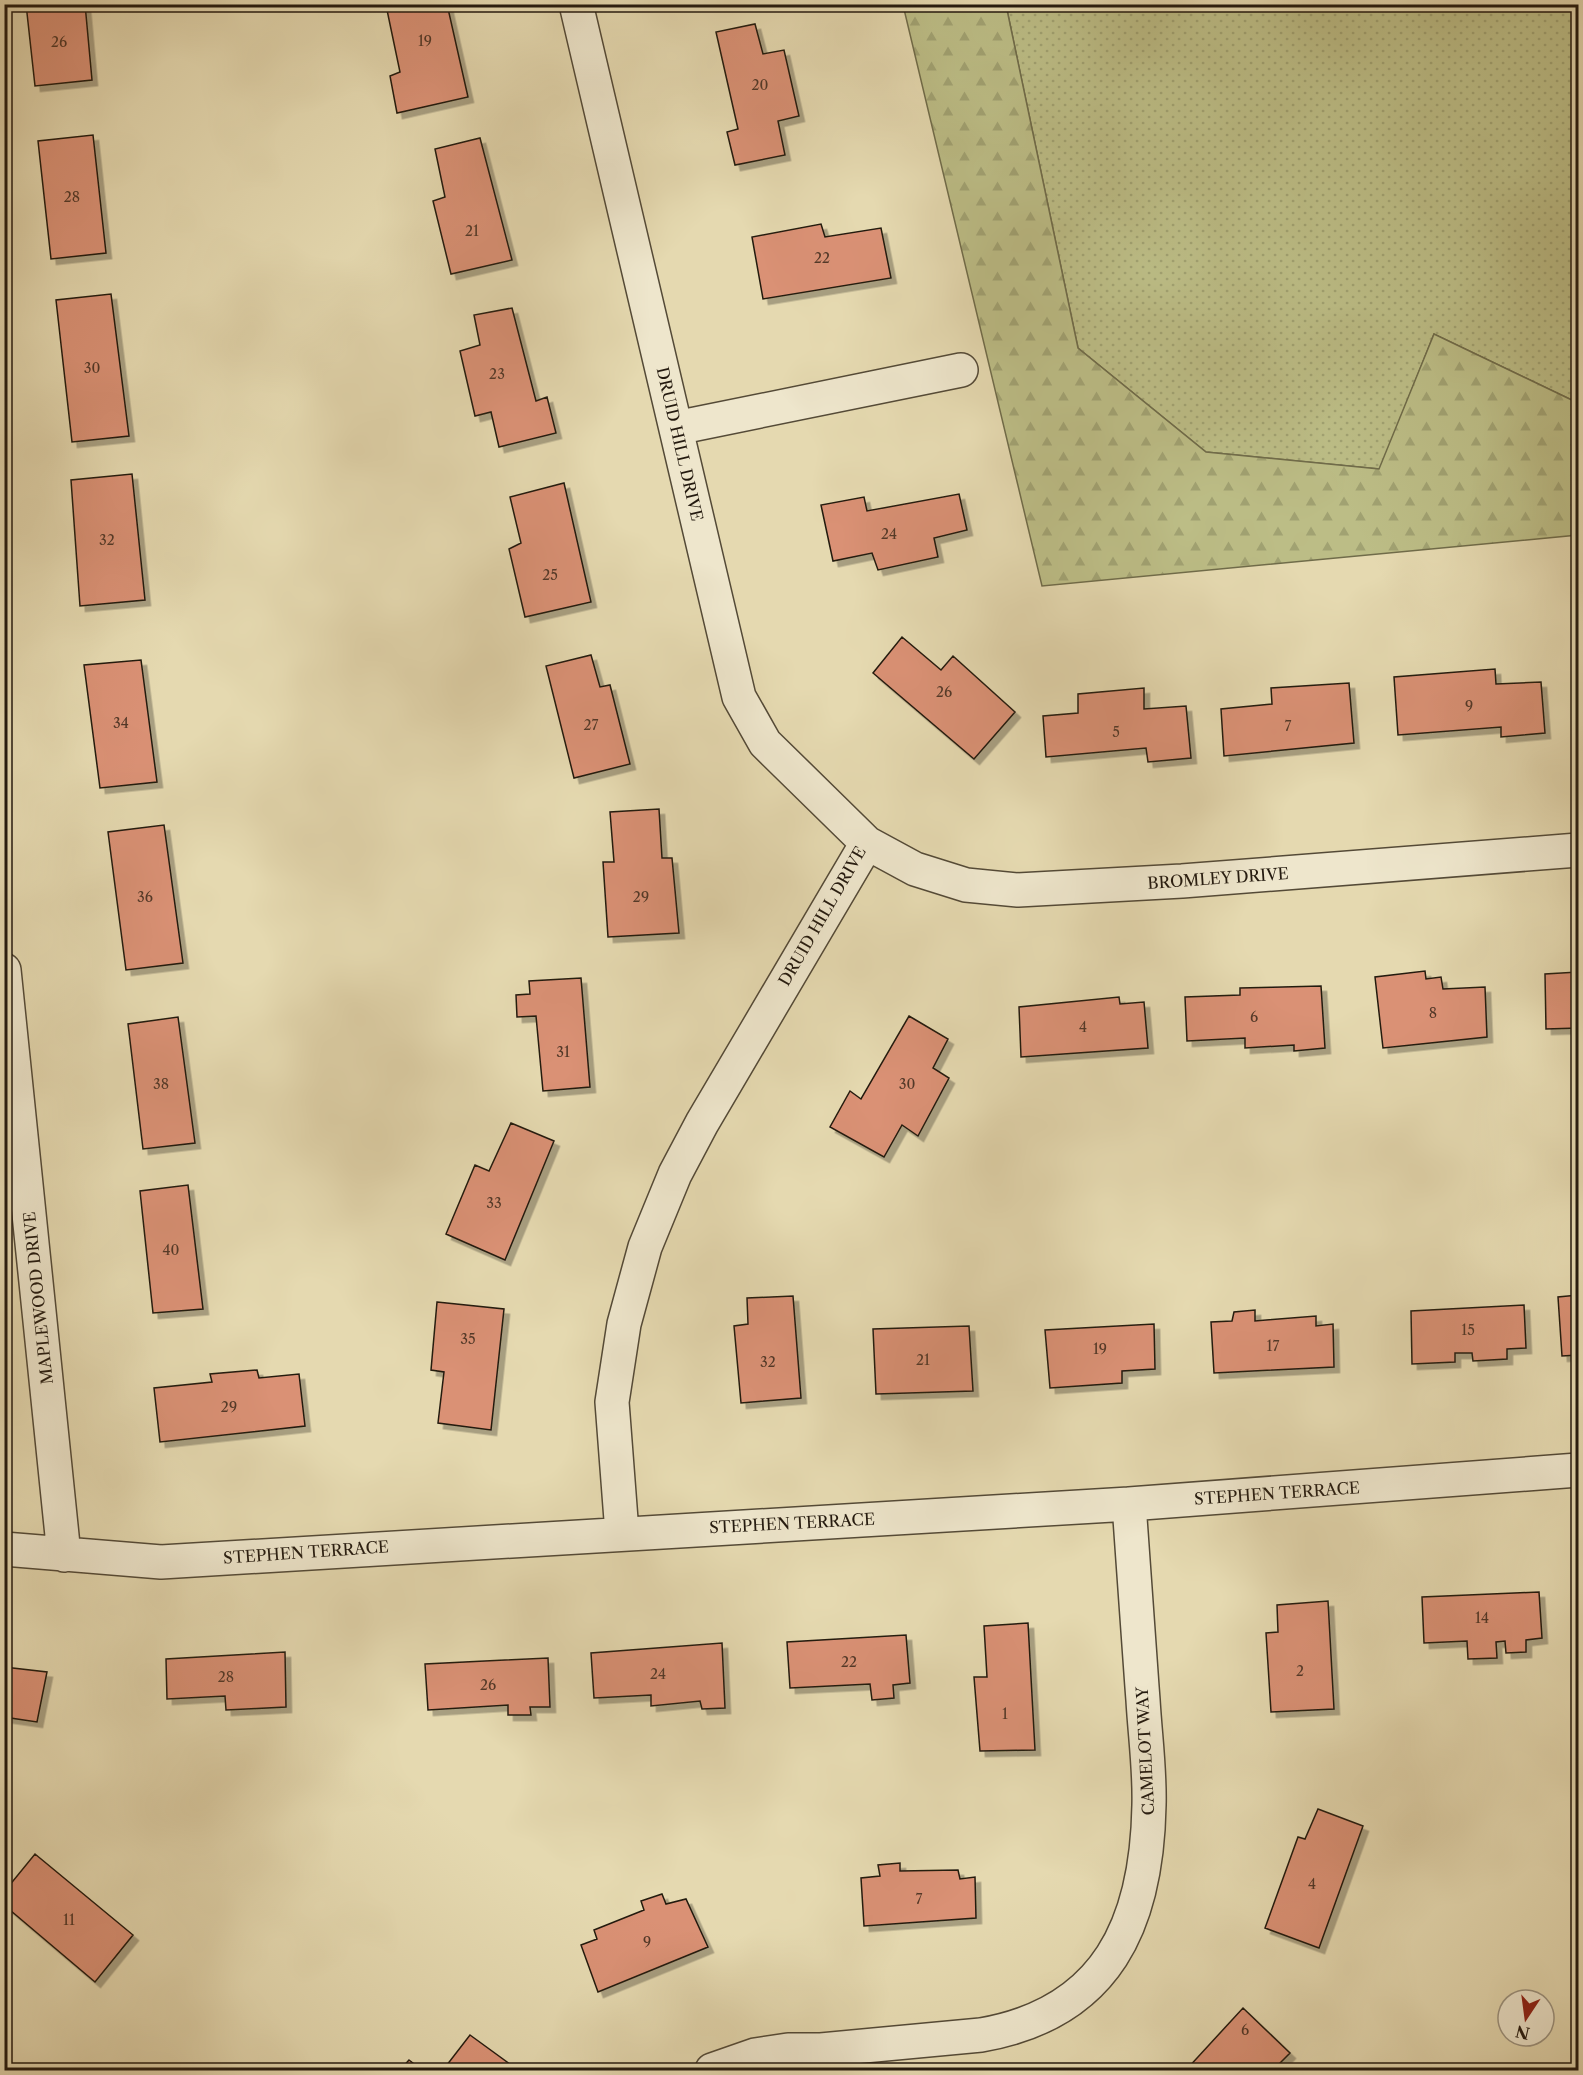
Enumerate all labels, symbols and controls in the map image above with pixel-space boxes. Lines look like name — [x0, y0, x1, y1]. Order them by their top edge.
house number: 19 — [418, 32, 432, 50]
house number: 26 — [51, 33, 67, 51]
house number: 20 — [752, 76, 769, 94]
house number: 28 — [64, 188, 80, 206]
house number: 21 — [465, 222, 479, 240]
house number: 22 — [814, 249, 830, 267]
house number: 30 — [84, 359, 100, 377]
house number: 23 — [489, 365, 505, 383]
street label: DRUID HILL DRIVE — [653, 365, 707, 523]
house number: 24 — [881, 525, 897, 543]
house number: 32 — [99, 531, 115, 549]
house number: 25 — [542, 566, 558, 584]
house number: 26 — [936, 683, 952, 701]
house number: 9 — [1465, 697, 1473, 715]
house number: 34 — [113, 714, 129, 732]
house number: 27 — [584, 716, 599, 734]
house number: 7 — [1285, 717, 1292, 735]
house number: 5 — [1112, 723, 1120, 741]
street label: DRUID HILL DRIVE — [774, 843, 870, 989]
street label: BROMLEY DRIVE — [1147, 863, 1289, 893]
house number: 36 — [137, 888, 153, 906]
house number: 29 — [633, 888, 649, 906]
house number: 8 — [1429, 1004, 1437, 1022]
house number: 6 — [1250, 1008, 1258, 1026]
house number: 4 — [1079, 1018, 1087, 1036]
house number: 31 — [556, 1043, 570, 1061]
house number: 38 — [153, 1075, 169, 1093]
house number: 30 — [899, 1075, 915, 1093]
house number: 33 — [486, 1194, 502, 1212]
street label: MAPLEWOOD DRIVE — [19, 1211, 57, 1385]
house number: 40 — [163, 1241, 180, 1259]
house number: 15 — [1461, 1321, 1475, 1339]
house number: 35 — [460, 1330, 476, 1348]
house number: 17 — [1267, 1337, 1279, 1355]
house number: 19 — [1093, 1340, 1107, 1358]
house number: 21 — [916, 1351, 930, 1369]
house number: 32 — [760, 1353, 776, 1371]
house number: 29 — [221, 1398, 237, 1416]
street label: STEPHEN TERRACE — [1194, 1477, 1360, 1509]
street label: STEPHEN TERRACE — [709, 1509, 875, 1537]
street label: STEPHEN TERRACE — [223, 1536, 389, 1568]
house number: 14 — [1475, 1609, 1489, 1627]
house number: 22 — [841, 1653, 857, 1671]
house number: 2 — [1296, 1662, 1304, 1680]
house number: 24 — [650, 1665, 666, 1683]
house number: 28 — [218, 1668, 234, 1686]
house number: 26 — [480, 1676, 496, 1694]
street label: CAMELOT WAY — [1132, 1686, 1158, 1816]
house number: 1 — [1002, 1705, 1008, 1723]
house number: 4 — [1308, 1875, 1316, 1893]
house number: 7 — [916, 1890, 923, 1908]
house number: 11 — [63, 1911, 75, 1929]
house number: 9 — [643, 1933, 651, 1951]
north arrow — [1496, 1988, 1556, 2048]
house number: 6 — [1241, 2021, 1249, 2039]
text: N — [1514, 2021, 1532, 2044]

